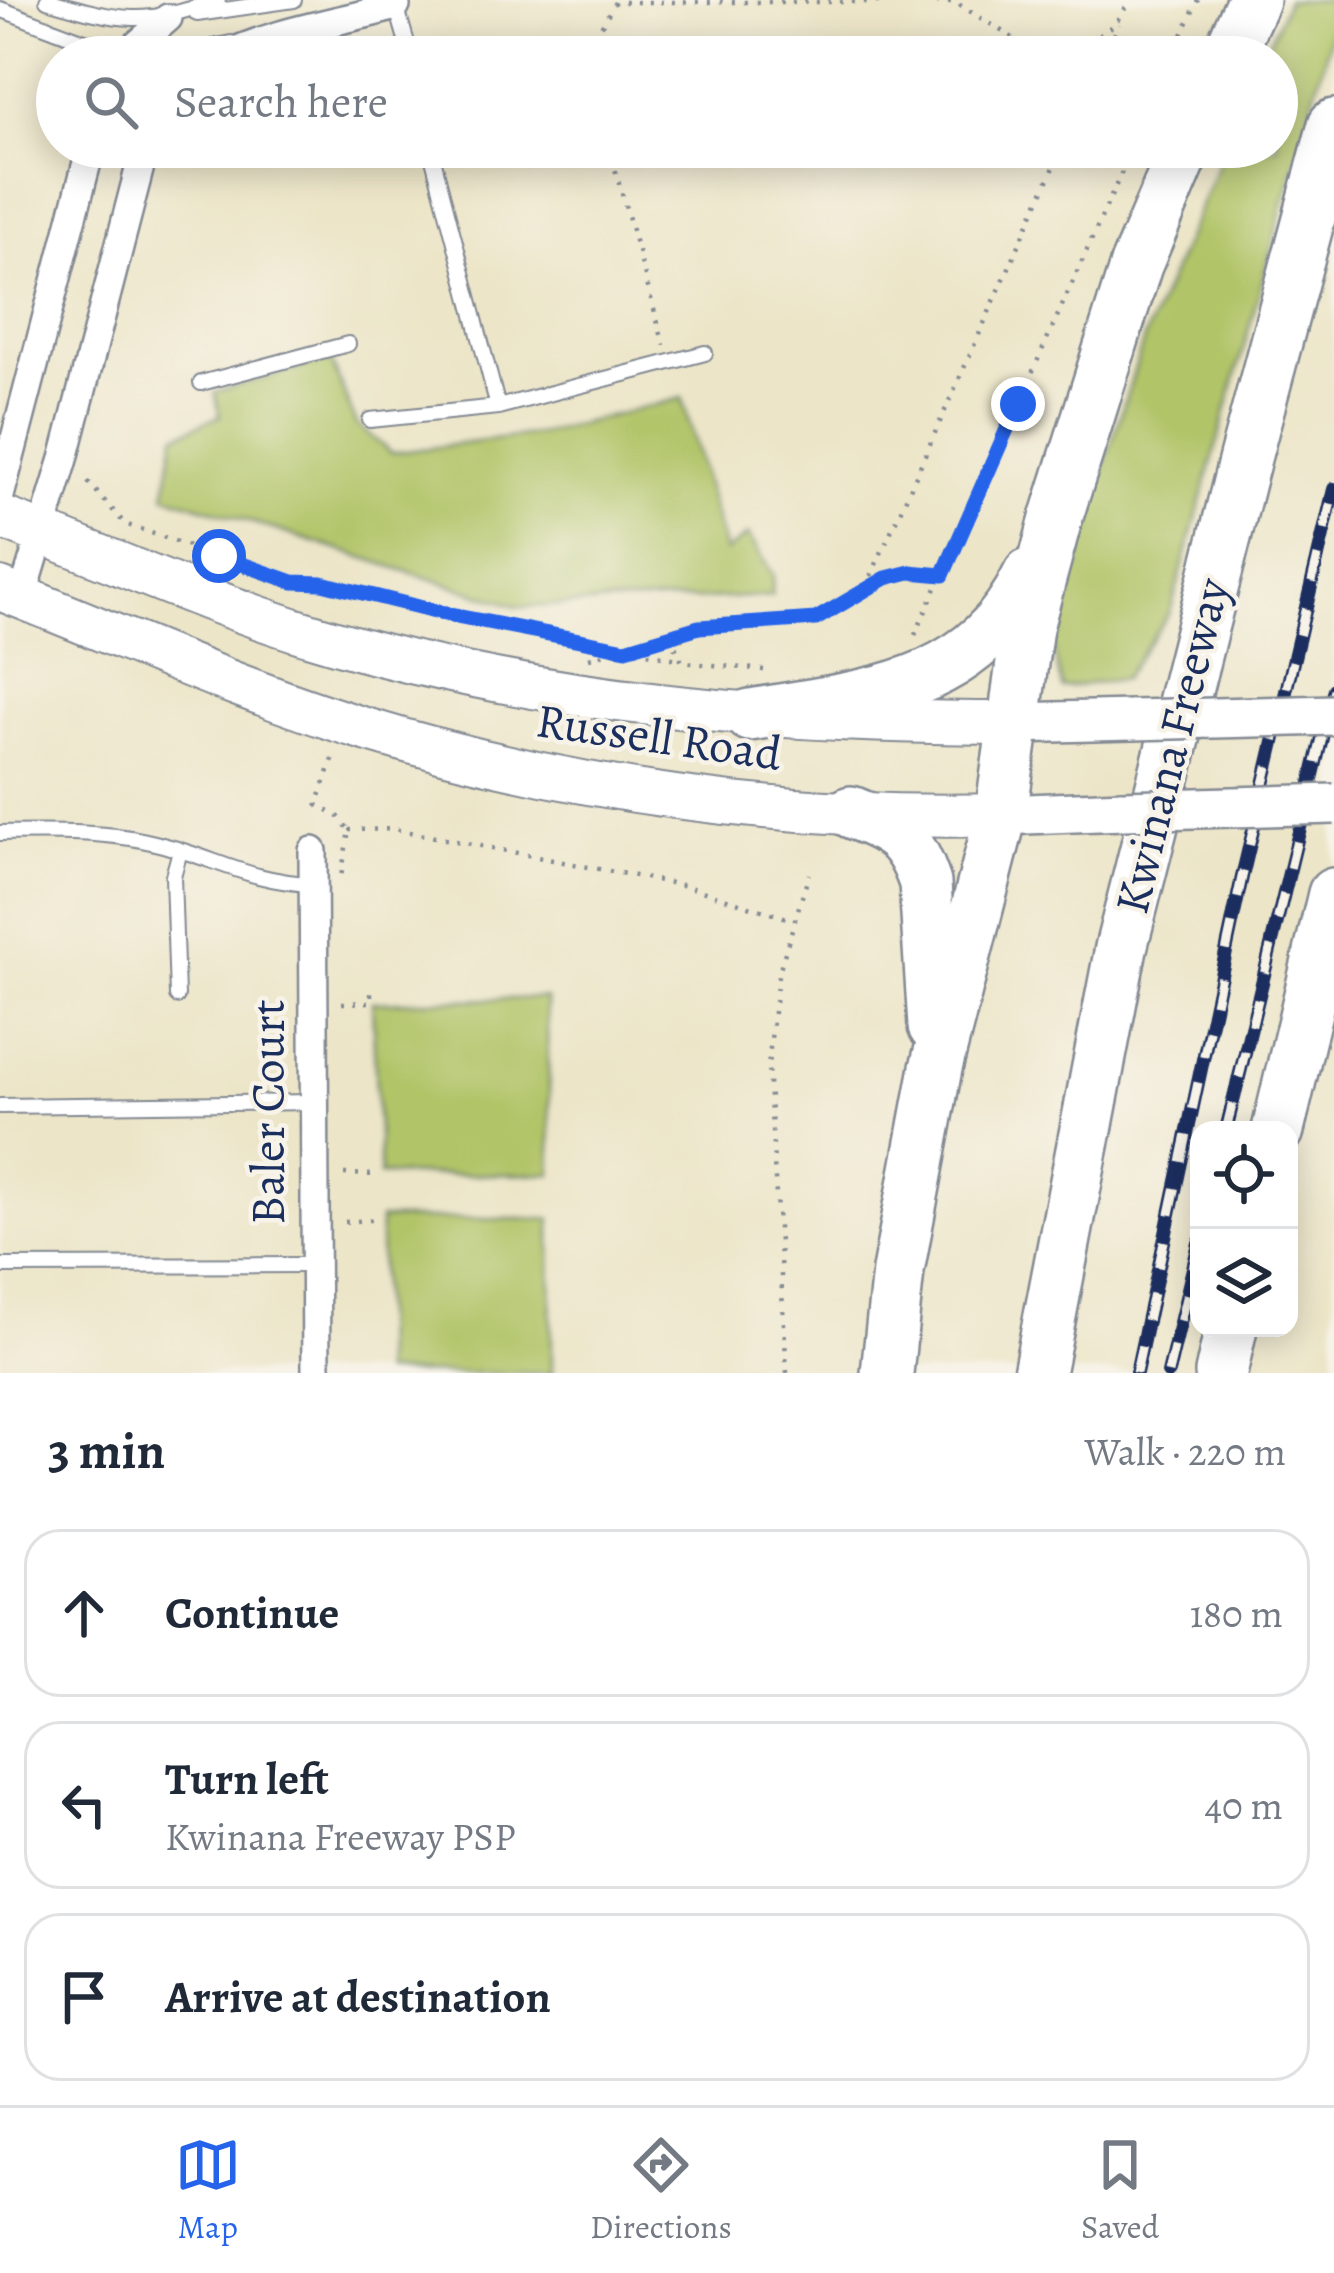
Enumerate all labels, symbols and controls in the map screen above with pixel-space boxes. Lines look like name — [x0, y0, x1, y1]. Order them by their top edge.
search box — [36, 36, 1298, 168]
icon: search — [78, 69, 144, 135]
text: Search here — [174, 71, 388, 133]
route end — [991, 377, 1045, 431]
route start — [192, 529, 246, 583]
street label: Kwinana Freeway — [1098, 571, 1246, 921]
street label: Russell Road — [532, 687, 786, 787]
street label: Baler Court — [235, 999, 301, 1225]
map controls — [1190, 1121, 1298, 1337]
button: locate — [1190, 1121, 1298, 1229]
button: layers — [1190, 1229, 1298, 1337]
text: 3 min — [48, 1416, 165, 1486]
text: Walk · 220 m — [1085, 1425, 1286, 1478]
icon: ahead — [51, 1580, 117, 1646]
text: Continue — [165, 1582, 339, 1644]
text: 180 m — [1190, 1587, 1283, 1640]
text: Turn left — [165, 1748, 329, 1810]
icon: left — [51, 1772, 117, 1838]
text: 40 m — [1204, 1779, 1283, 1832]
text: Kwinana Freeway PSP — [165, 1810, 515, 1863]
icon: arrive — [51, 1964, 117, 2030]
text: Arrive at destination — [165, 1966, 551, 2028]
tab: Map — [175, 2132, 241, 2249]
tab: Directions — [590, 2132, 732, 2249]
tab: Saved — [1081, 2132, 1159, 2249]

